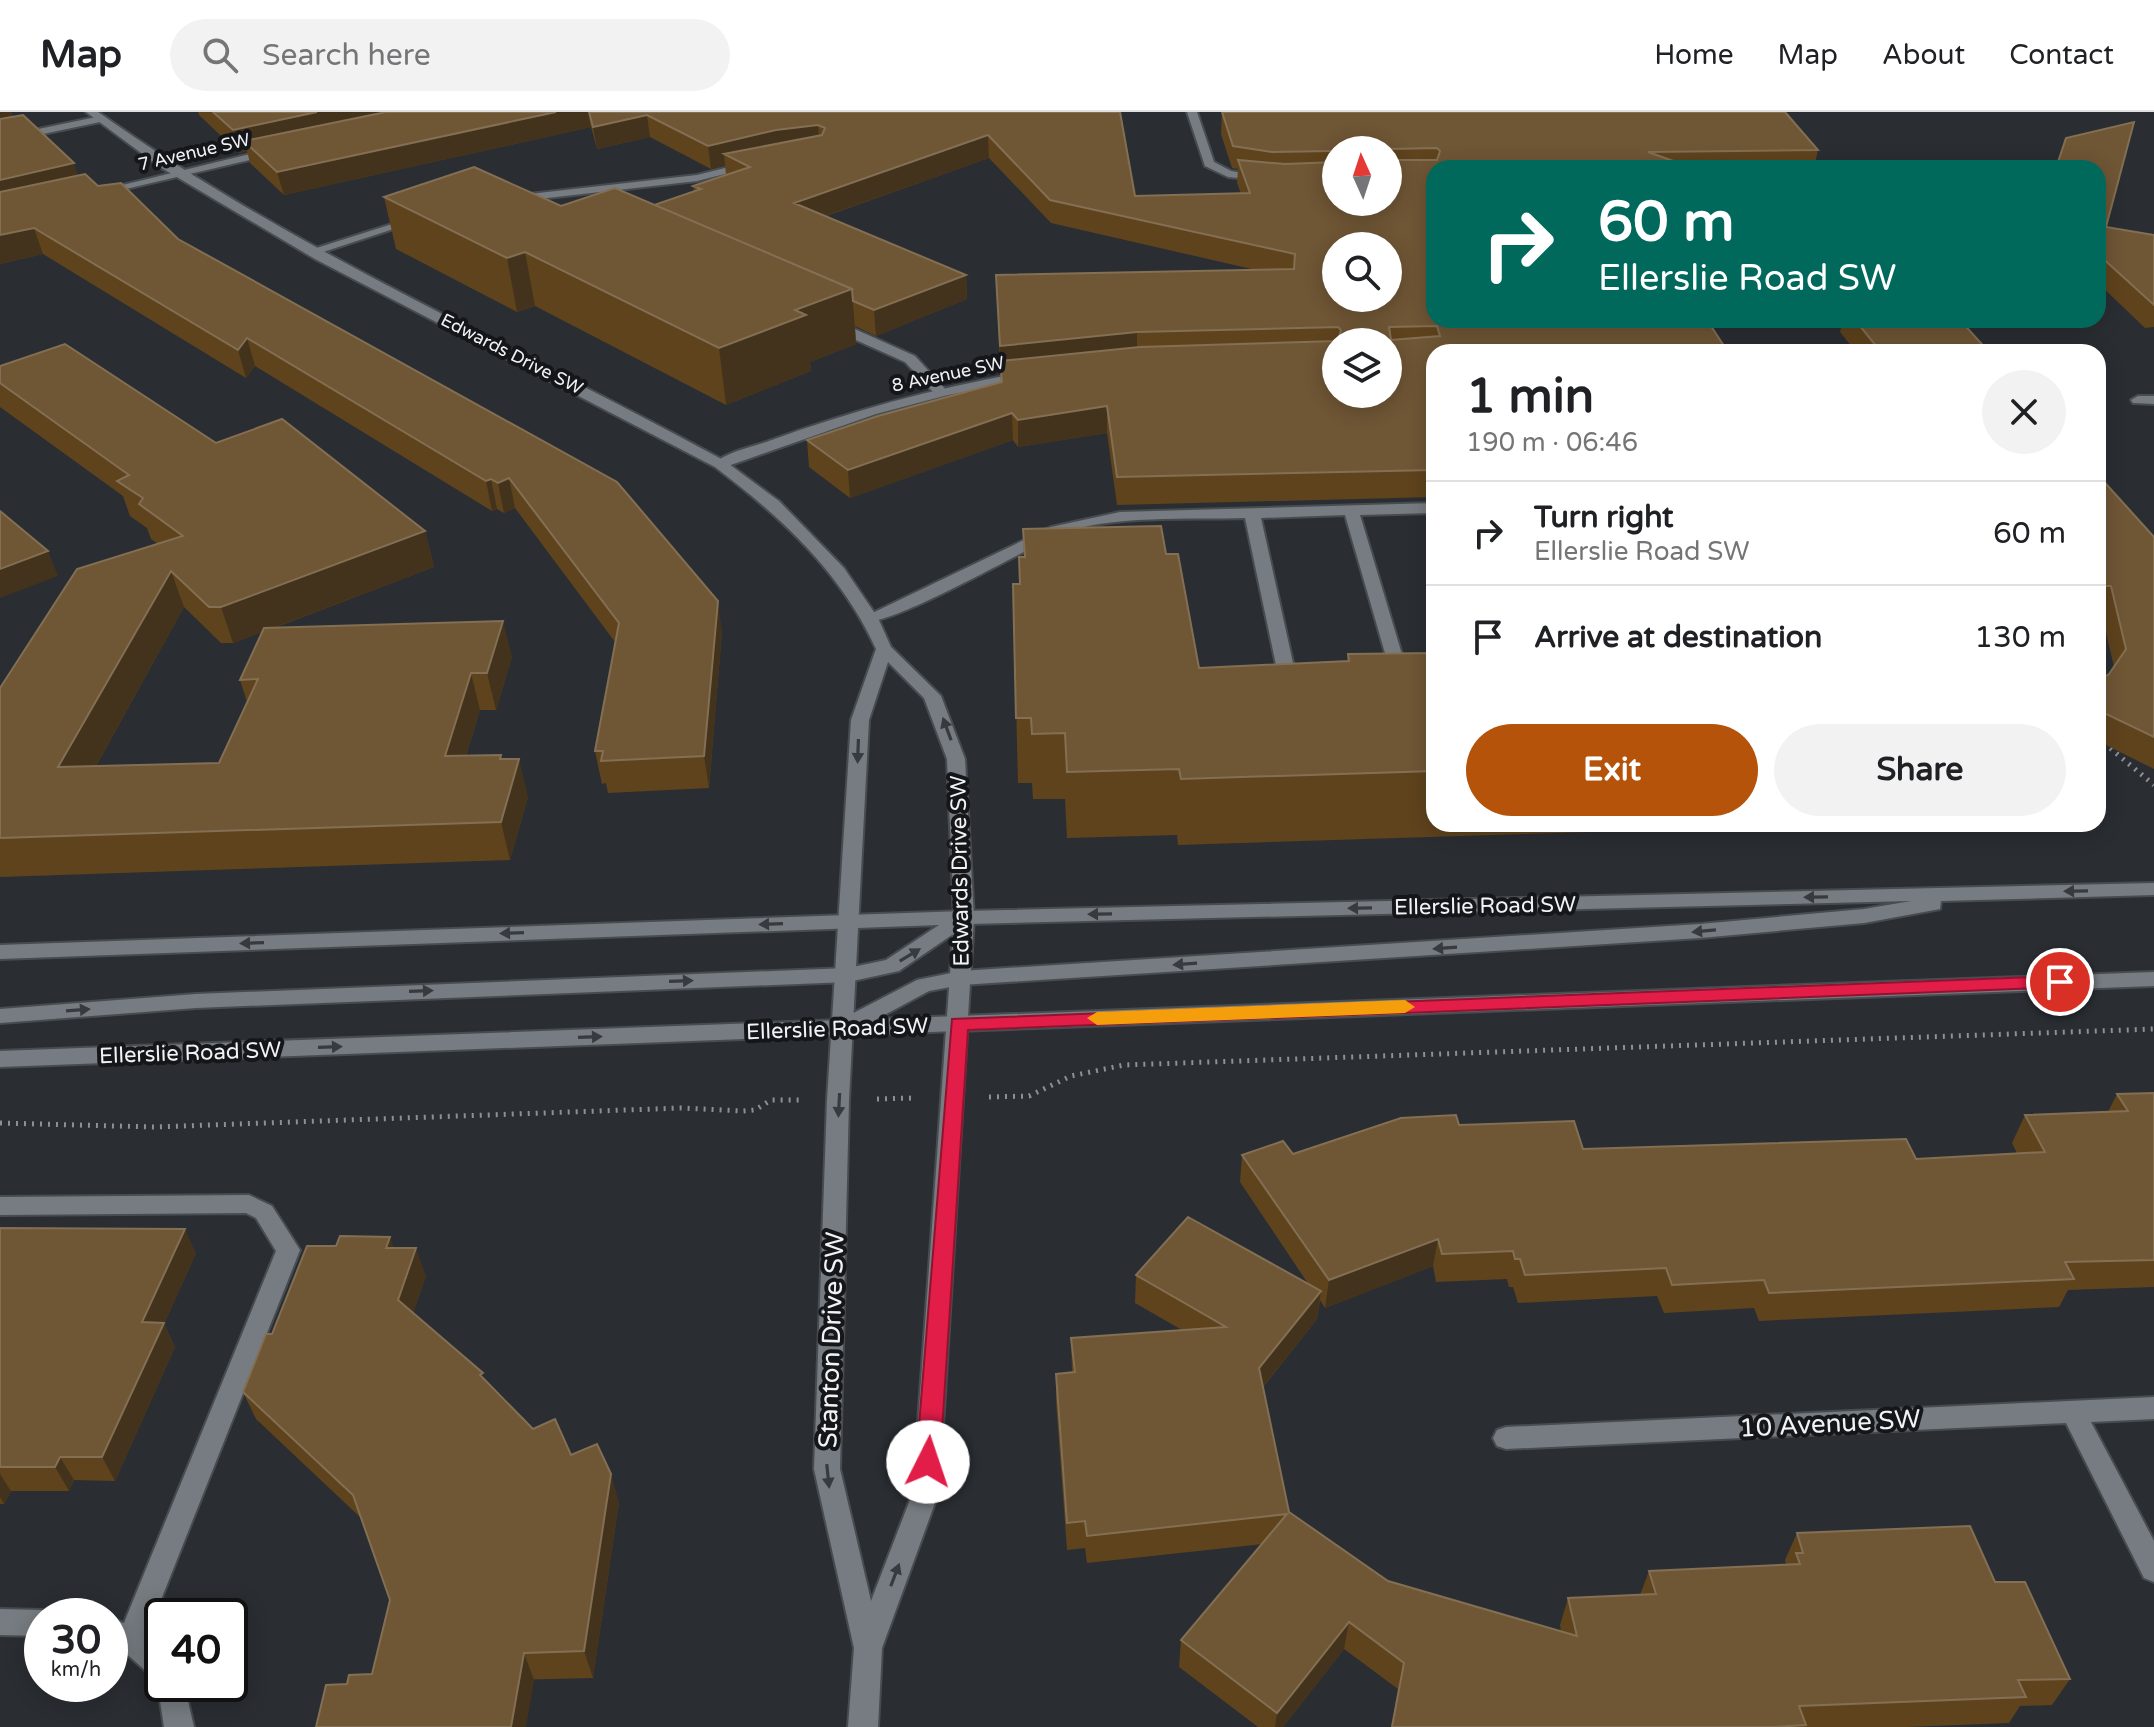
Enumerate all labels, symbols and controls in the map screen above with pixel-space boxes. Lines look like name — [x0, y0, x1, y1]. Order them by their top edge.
search box — [170, 19, 730, 91]
text: Map — [40, 32, 122, 78]
icon: search — [198, 33, 242, 77]
text: Search here — [262, 37, 431, 74]
text: Home — [1654, 38, 1734, 72]
text: Map — [1778, 38, 1838, 72]
text: About — [1882, 38, 1965, 72]
text: Contact — [2009, 38, 2114, 72]
street label: 7 Avenue SW — [136, 128, 252, 176]
north arrow — [1322, 136, 1402, 216]
map controls — [1322, 136, 1402, 408]
text: 60 m — [1598, 189, 1734, 256]
icon: right — [1466, 192, 1570, 296]
button: search — [1322, 232, 1402, 312]
text: Ellerslie Road SW — [1598, 257, 1896, 300]
street label: Edwards Drive SW — [437, 309, 587, 399]
button: layers — [1322, 328, 1402, 408]
street label: 8 Avenue SW — [890, 351, 1006, 397]
text: 1 min — [1466, 368, 1594, 426]
button: close — [1982, 370, 2066, 454]
text: 190 m · 06:46 — [1466, 427, 1638, 458]
text: Turn right — [1534, 499, 1674, 536]
icon: right — [1466, 511, 1510, 555]
text: 60 m — [1993, 515, 2066, 552]
text: Ellerslie Road SW — [1534, 536, 1750, 567]
icon: arrive — [1466, 615, 1510, 659]
text: Arrive at destination — [1534, 619, 1822, 656]
text: 130 m — [1974, 619, 2066, 656]
one-way arrow — [940, 717, 952, 741]
button: Exit — [1466, 724, 1758, 816]
button: Share — [1774, 724, 2066, 816]
one-way arrow — [852, 739, 865, 764]
street label: Edwards Drive SW — [945, 775, 975, 967]
one-way arrow — [2063, 884, 2088, 897]
street label: Ellerslie Road SW — [1394, 891, 1576, 921]
one-way arrow — [1803, 891, 1828, 903]
one-way arrow — [1347, 902, 1372, 914]
one-way arrow — [1087, 908, 1112, 921]
one-way arrow — [758, 918, 783, 931]
one-way arrow — [1691, 925, 1716, 938]
one-way arrow — [499, 927, 524, 940]
one-way arrow — [239, 936, 264, 949]
one-way arrow — [1432, 942, 1457, 955]
pin — [2026, 948, 2094, 1016]
one-way arrow — [899, 949, 921, 963]
one-way arrow — [1172, 958, 1197, 971]
icon: arrive — [2038, 960, 2082, 1004]
one-way arrow — [669, 974, 694, 987]
one-way arrow — [409, 985, 434, 998]
one-way arrow — [66, 1003, 91, 1016]
street label: Ellerslie Road SW — [745, 1013, 929, 1045]
one-way arrow — [578, 1030, 603, 1043]
street label: Ellerslie Road SW — [98, 1037, 282, 1069]
one-way arrow — [318, 1040, 343, 1053]
one-way arrow — [832, 1093, 845, 1118]
street label: Stanton Drive SW — [812, 1231, 851, 1449]
street label: 10 Avenue SW — [1739, 1403, 1921, 1444]
position arrow — [886, 1420, 970, 1504]
one-way arrow — [822, 1464, 835, 1489]
one-way arrow — [889, 1563, 902, 1587]
speed limit sign: 40 — [144, 1598, 248, 1702]
text: 30 — [51, 1616, 101, 1664]
text: km/h — [51, 1658, 101, 1682]

